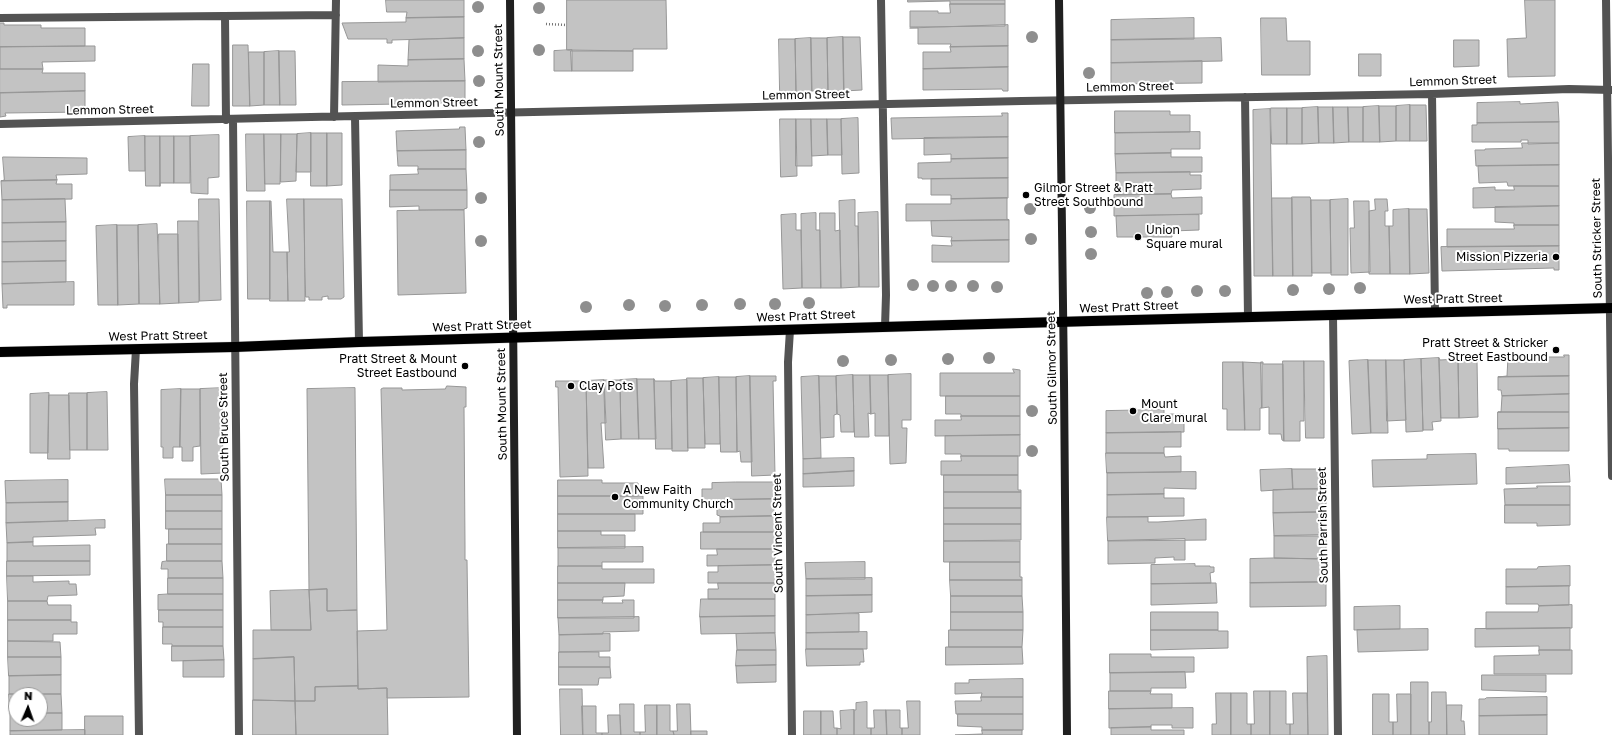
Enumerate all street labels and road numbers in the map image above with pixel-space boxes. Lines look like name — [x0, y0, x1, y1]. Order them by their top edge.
street label: South Mount Street — [491, 24, 507, 136]
street label: Lemmon Street — [1409, 72, 1497, 90]
street label: Lemmon Street — [1086, 79, 1174, 95]
street label: Lemmon Street — [762, 87, 850, 103]
street label: Lemmon Street — [390, 95, 478, 111]
street label: Lemmon Street — [66, 102, 154, 118]
street label: South Stricker Street — [1589, 178, 1605, 298]
street label: West Pratt Street — [1403, 291, 1503, 307]
street label: West Pratt Street — [1079, 298, 1179, 316]
street label: West Pratt Street — [756, 307, 856, 325]
street label: South Gilmor Street — [1044, 311, 1060, 425]
street label: West Pratt Street — [432, 317, 532, 335]
street label: West Pratt Street — [108, 328, 208, 344]
street label: South Mount Street — [494, 348, 510, 460]
street label: South Bruce Street — [216, 372, 232, 482]
street label: South Parrish Street — [1315, 467, 1331, 583]
street label: South Vincent Street — [770, 473, 786, 593]

